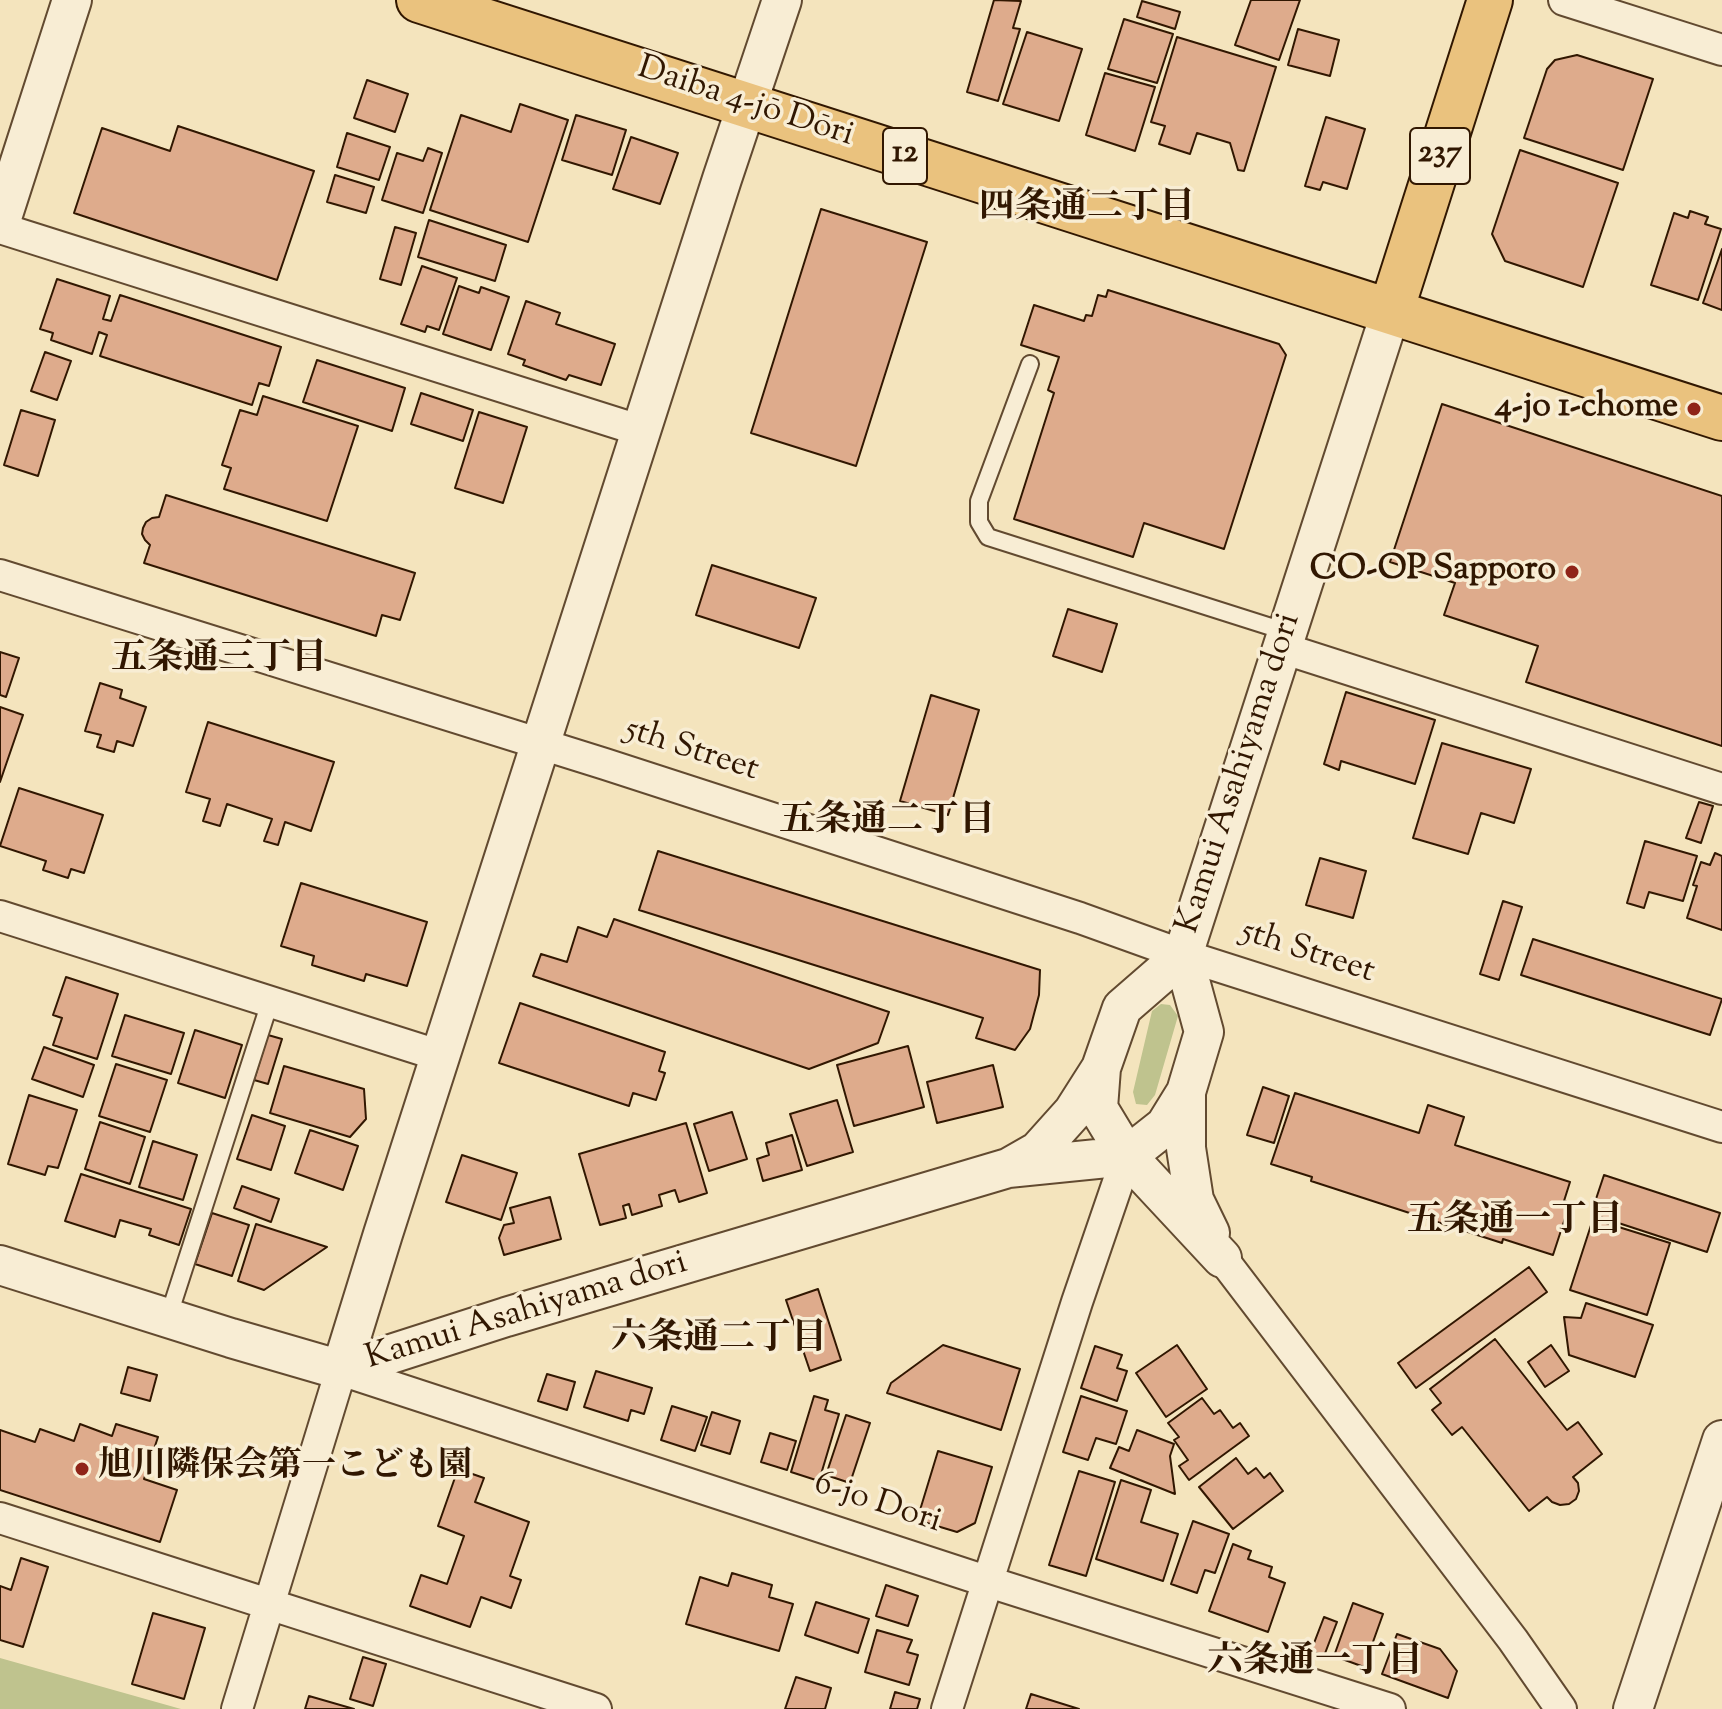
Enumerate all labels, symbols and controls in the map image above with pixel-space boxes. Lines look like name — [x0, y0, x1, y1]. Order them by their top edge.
street label: Daiba 4-jō Dōri — [632, 50, 858, 158]
road number: 12 — [883, 128, 927, 184]
road number: 237 — [1410, 128, 1470, 184]
district label: 四条通二丁目 — [979, 189, 1195, 233]
place label: 4-jo 1-chome — [1495, 389, 1678, 429]
marker: 4-jo 1-chome — [1685, 400, 1703, 418]
place label: CO-OP Sapporo — [1310, 552, 1556, 592]
marker: CO-OP Sapporo — [1563, 563, 1581, 581]
street label: Kamui Asahiyama dori — [1170, 609, 1312, 939]
district label: 五条通三丁目 — [111, 640, 327, 684]
street label: 5th Street — [619, 711, 763, 793]
district label: 五条通二丁目 — [779, 802, 995, 846]
street label: 5th Street — [1235, 913, 1379, 995]
district label: 五条通一丁目 — [1407, 1202, 1623, 1246]
street label: Kamui Asahiyama dori — [361, 1245, 693, 1381]
district label: 六条通二丁目 — [611, 1320, 827, 1364]
place label: 旭川隣保会第一こども園 — [98, 1449, 472, 1489]
marker: 旭川隣保会第一こども園 — [73, 1460, 91, 1478]
street label: 6-jo Dori — [808, 1465, 946, 1545]
district label: 六条通一丁目 — [1207, 1643, 1423, 1687]

